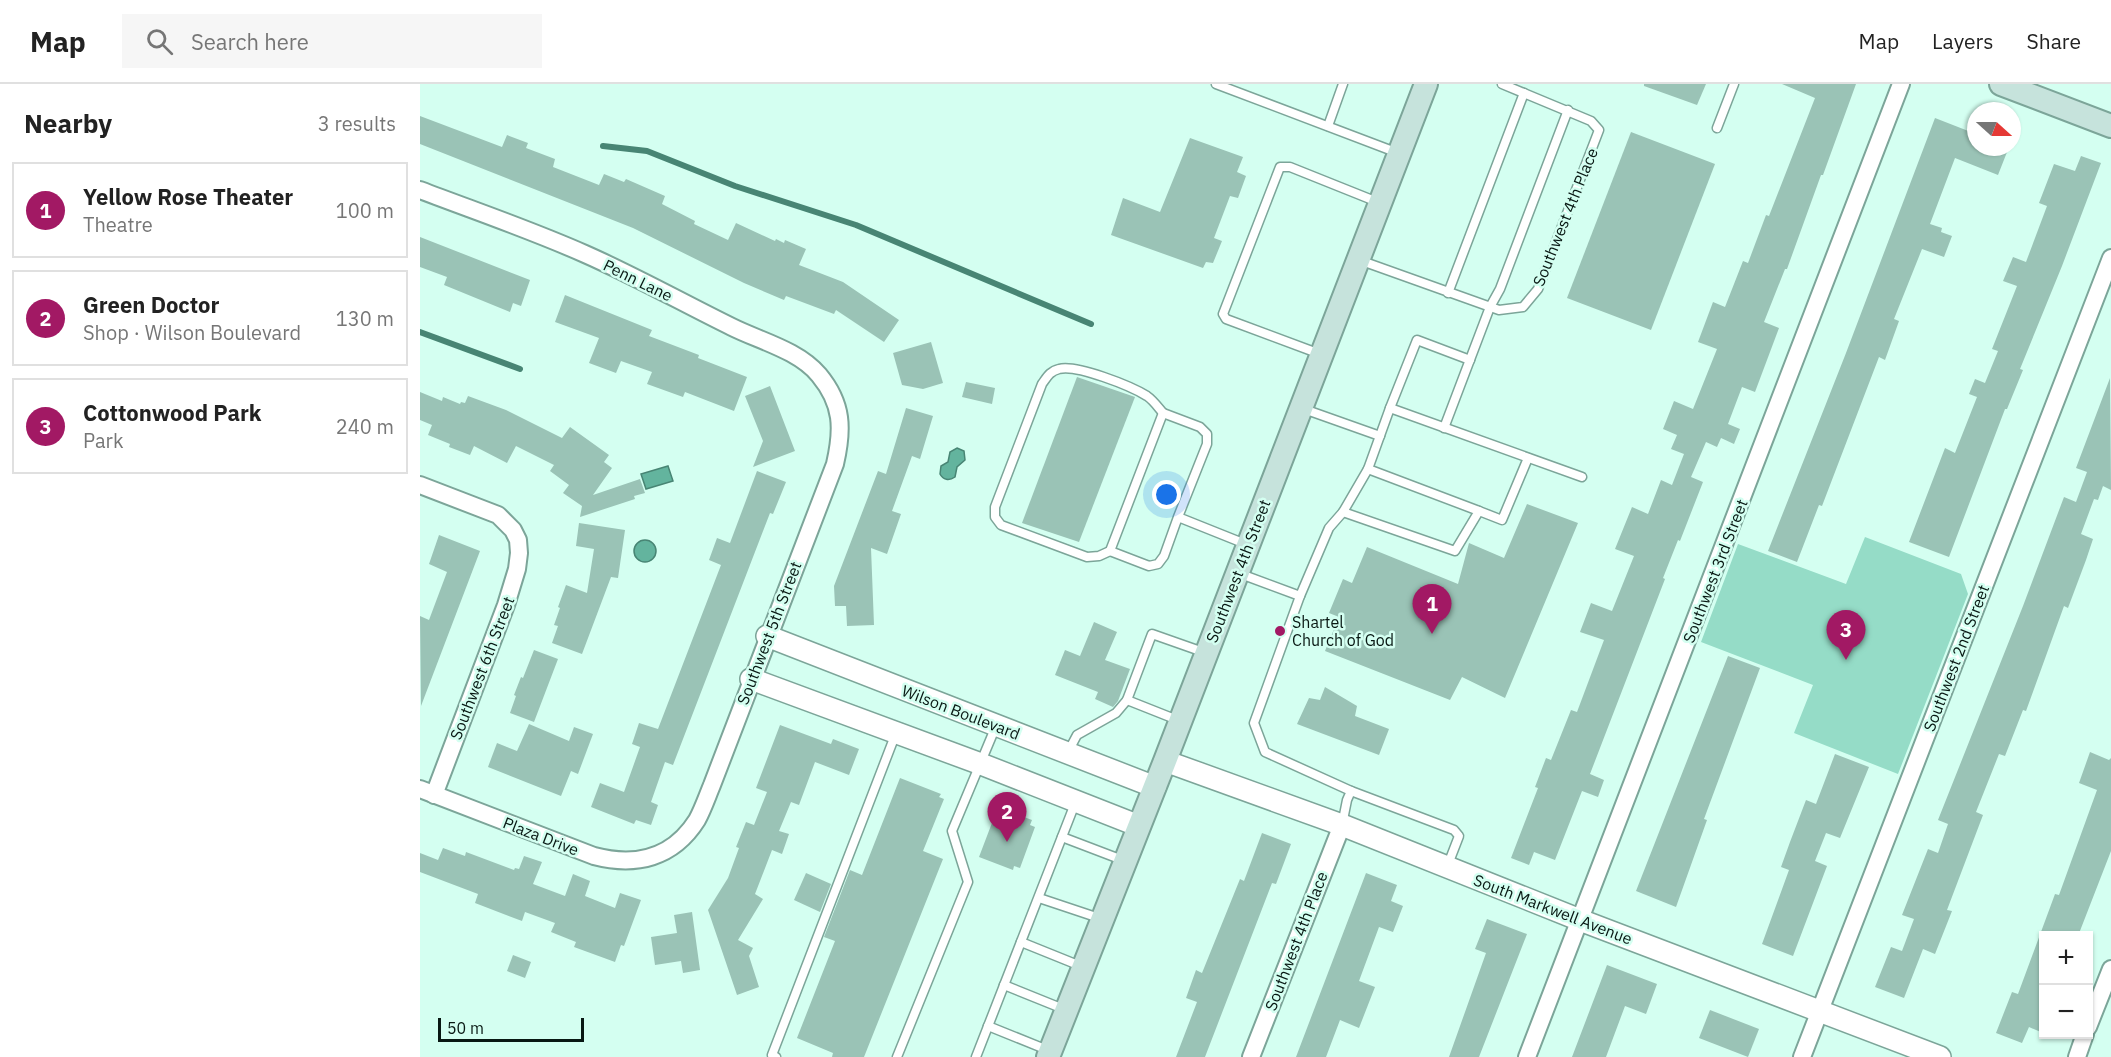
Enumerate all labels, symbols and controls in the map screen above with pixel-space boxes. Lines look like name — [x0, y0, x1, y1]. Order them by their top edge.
search box — [122, 14, 542, 68]
text: Map — [30, 23, 86, 60]
icon: search — [143, 25, 176, 58]
text: Search here — [191, 27, 309, 56]
text: Map — [1859, 27, 1899, 55]
text: Layers — [1932, 27, 1994, 55]
text: Share — [2027, 27, 2081, 55]
north arrow — [1967, 102, 2021, 156]
text: Nearby — [24, 106, 112, 140]
text: 3 results — [318, 110, 396, 137]
street label: Southwest 4th Place — [1528, 145, 1602, 289]
text: Yellow Rose Theater — [83, 182, 293, 211]
text: 1 — [40, 197, 52, 224]
text: 100 m — [336, 197, 394, 224]
text: Theatre — [83, 211, 153, 238]
street label: Penn Lane — [600, 255, 676, 305]
text: Green Doctor — [83, 290, 219, 319]
text: 2 — [40, 305, 52, 332]
text: 130 m — [336, 305, 394, 332]
text: Shop · Wilson Boulevard — [83, 319, 301, 346]
text: Cottonwood Park — [83, 398, 262, 427]
text: 3 — [40, 413, 52, 440]
text: 240 m — [336, 413, 394, 440]
text: Park — [83, 427, 123, 454]
your location — [1152, 480, 1181, 509]
street label: Southwest 4th Street — [1201, 496, 1275, 646]
street label: Southwest 3rd Street — [1678, 496, 1752, 646]
street label: Southwest 5th Street — [732, 558, 806, 708]
street label: Southwest 2nd Street — [1919, 582, 1993, 734]
pin: 1 — [1412, 584, 1452, 634]
street label: Southwest 6th Street — [445, 593, 519, 743]
pin: 3 — [1826, 610, 1866, 660]
place label: Shartel Church of God — [1292, 612, 1394, 650]
marker: Shartel Church of God — [1273, 624, 1287, 638]
street label: Wilson Boulevard — [899, 680, 1023, 744]
pin: 2 — [988, 792, 1026, 842]
street label: Plaza Drive — [500, 812, 582, 860]
street label: Southwest 4th Place — [1260, 868, 1332, 1013]
street label: South Markwell Avenue — [1471, 869, 1635, 949]
map controls — [2039, 931, 2093, 1039]
button: + — [2039, 931, 2093, 985]
button: − — [2039, 985, 2093, 1039]
scale bar — [438, 1015, 584, 1042]
text: 50 m — [447, 1018, 484, 1038]

